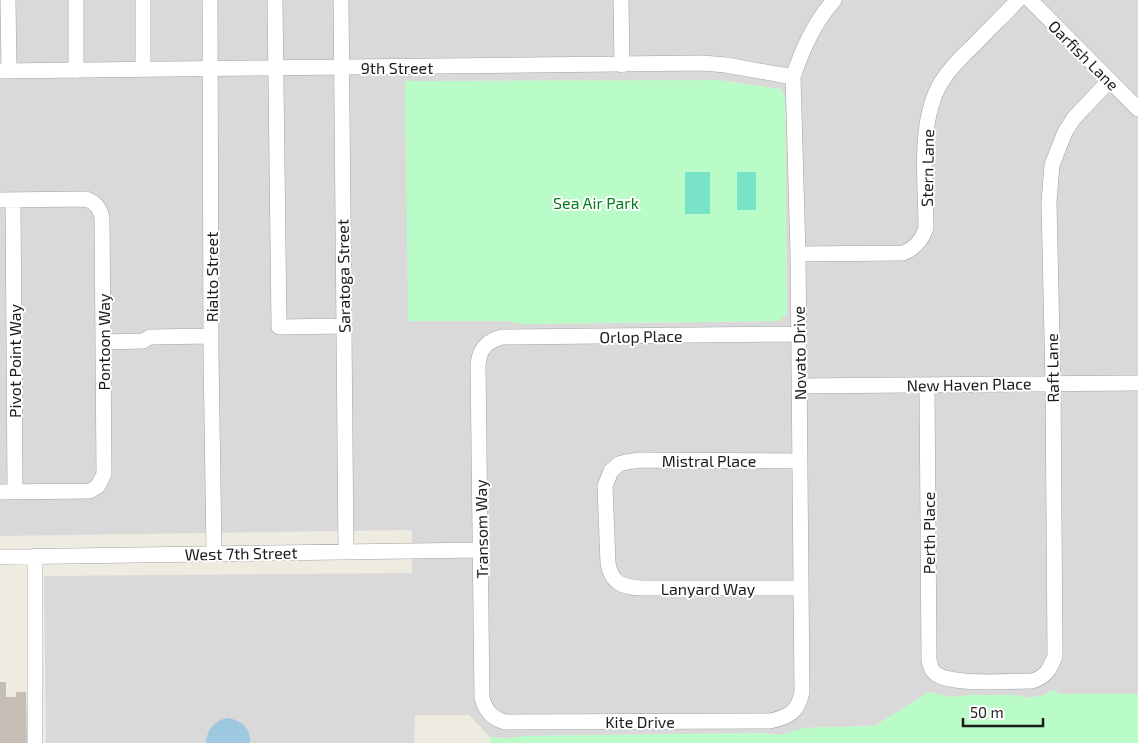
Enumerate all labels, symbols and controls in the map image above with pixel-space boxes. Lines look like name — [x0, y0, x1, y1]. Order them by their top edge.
street label: Oarfish Lane — [1045, 16, 1123, 94]
street label: 9th Street — [361, 58, 433, 77]
street label: Stern Lane — [917, 129, 937, 207]
park label: Sea Air Park — [553, 193, 639, 212]
street label: Saratoga Street — [333, 219, 353, 333]
street label: Rialto Street — [202, 232, 221, 322]
street label: Pontoon Way — [94, 293, 113, 390]
street label: Pivot Point Way — [5, 304, 24, 418]
street label: Novato Drive — [789, 306, 809, 400]
street label: Orlop Place — [599, 326, 683, 346]
street label: Raft Lane — [1042, 333, 1062, 403]
street label: New Haven Place — [906, 373, 1032, 395]
street label: Mistral Place — [662, 451, 756, 470]
street label: Transom Way — [471, 479, 491, 579]
street label: Perth Place — [919, 492, 938, 574]
street label: West 7th Street — [184, 543, 298, 563]
street label: Lanyard Way — [661, 579, 756, 598]
scale bar — [963, 696, 1043, 728]
text: 50 m — [970, 703, 1004, 721]
street label: Kite Drive — [605, 712, 675, 731]

